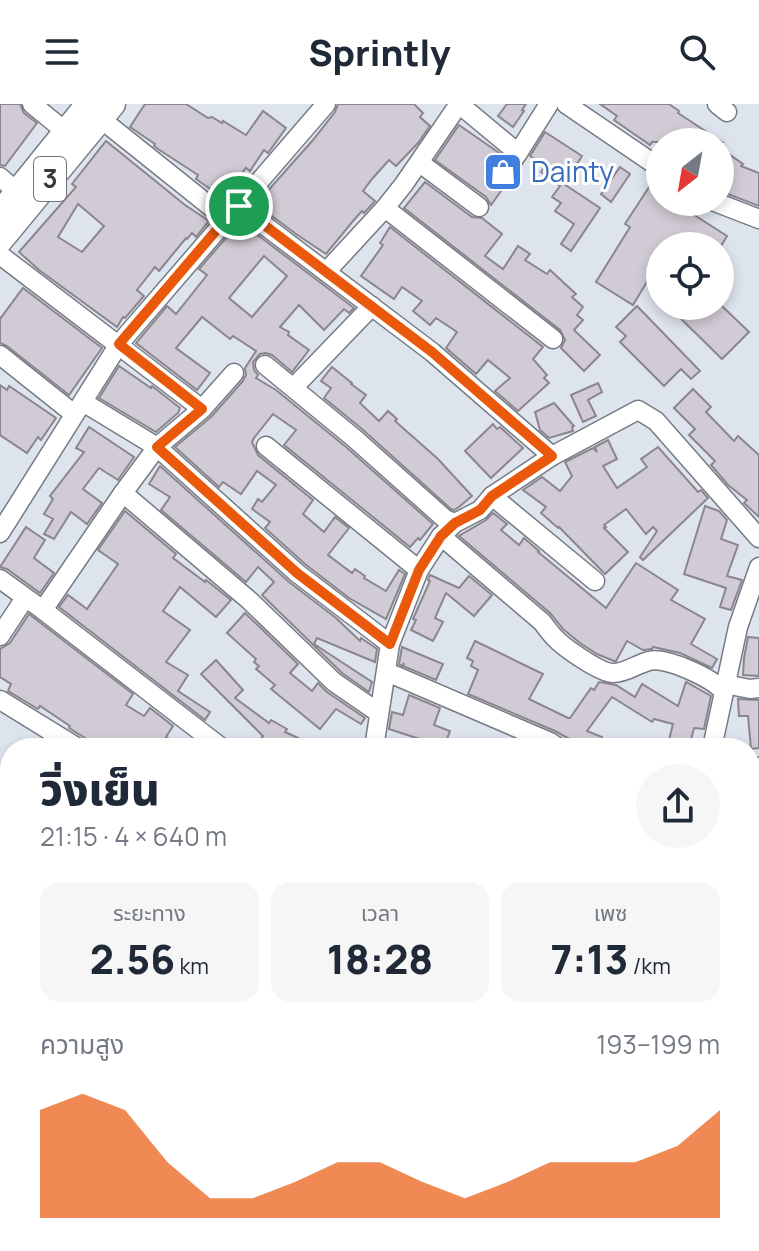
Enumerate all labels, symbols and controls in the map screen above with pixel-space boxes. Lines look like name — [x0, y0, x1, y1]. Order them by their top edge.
text: Sprintly — [308, 28, 451, 77]
icon: menu — [40, 30, 84, 74]
icon: search — [675, 30, 719, 74]
north arrow — [646, 128, 734, 216]
map controls — [646, 128, 734, 320]
shop icon: Dainty — [482, 151, 524, 193]
place label: Dainty — [531, 152, 614, 190]
road number: 3 — [34, 157, 66, 201]
pin — [205, 172, 273, 240]
icon: arrive — [217, 184, 261, 228]
button: locate — [646, 232, 734, 320]
text: วิ่งเย็น — [40, 758, 160, 818]
button: share — [636, 764, 720, 848]
text: 21:15 · 4 × 640 m — [40, 818, 227, 854]
text: ระยะทาง — [113, 898, 186, 928]
text: เวลา — [361, 898, 399, 928]
text: เพซ — [594, 898, 627, 928]
text: 2.56 — [90, 931, 175, 986]
text: 18:28 — [327, 931, 433, 986]
text: 7:13 — [550, 931, 628, 986]
text: km — [175, 951, 209, 981]
text: /km — [628, 951, 671, 981]
text: ความสูง — [40, 1026, 124, 1062]
text: 193–199 m — [596, 1026, 720, 1062]

